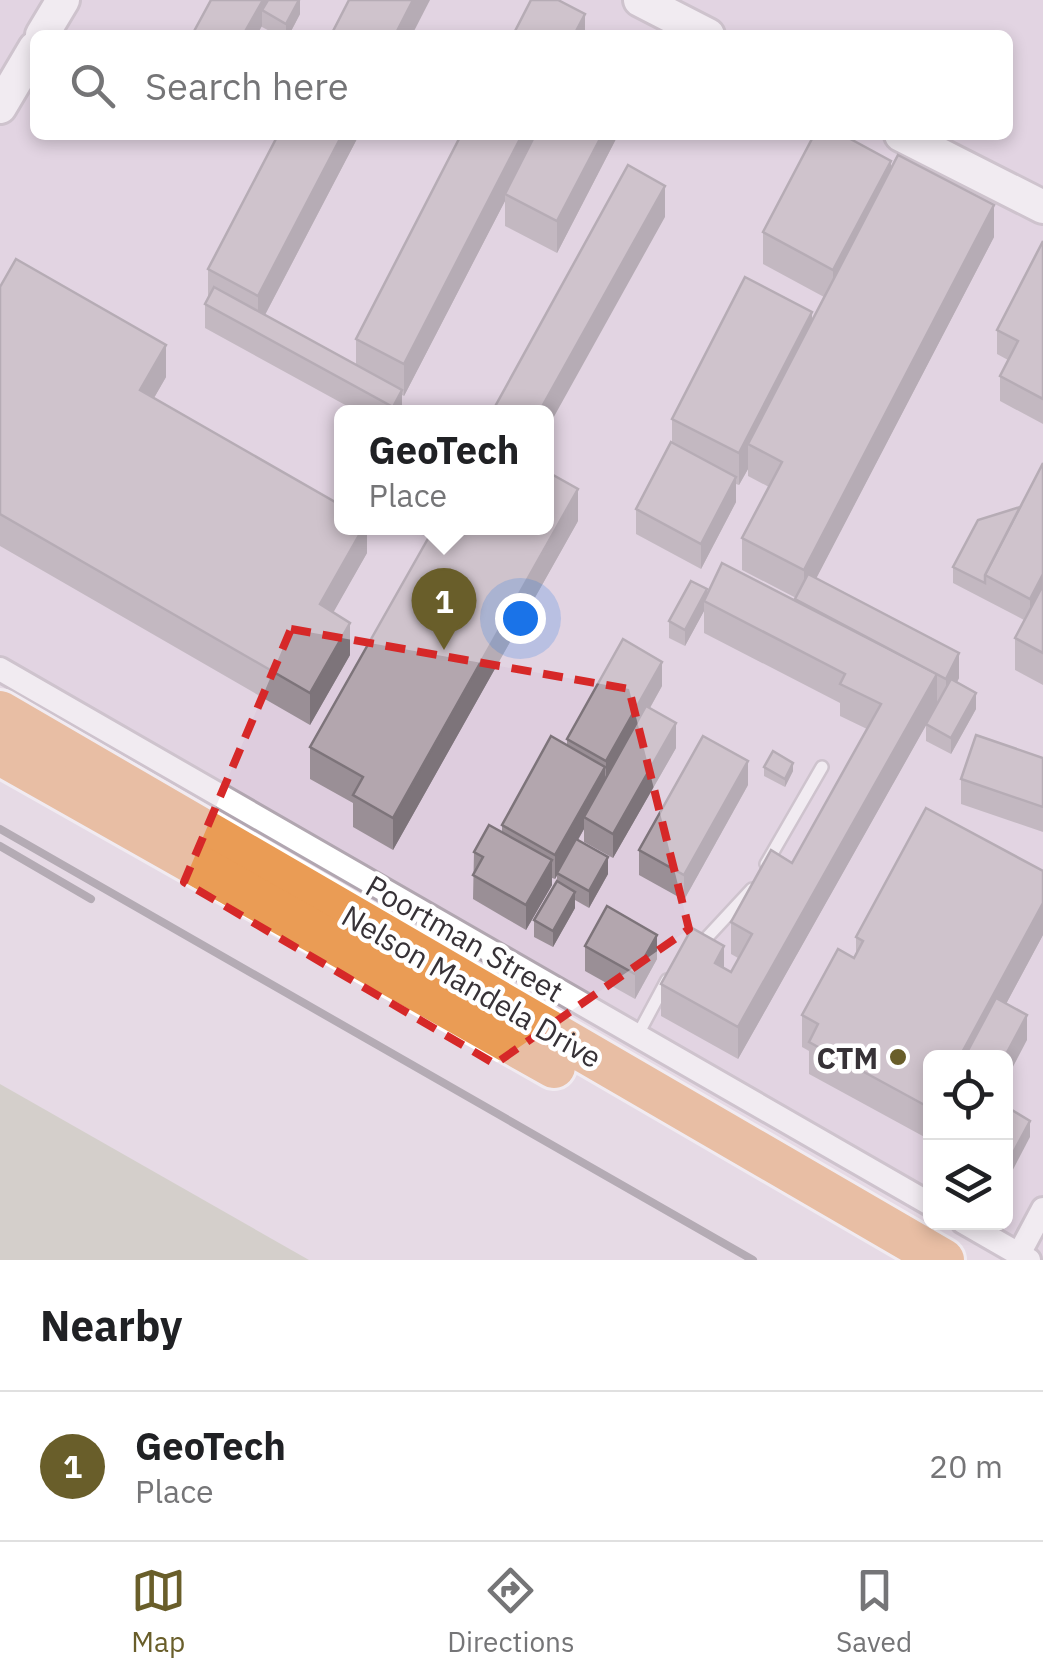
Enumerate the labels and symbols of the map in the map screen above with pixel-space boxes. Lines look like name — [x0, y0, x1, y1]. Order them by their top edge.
pin: 1 — [412, 568, 476, 650]
your location — [495, 593, 546, 644]
street label: Poortman Street — [359, 866, 571, 1010]
street label: Nelson Mandela Drive — [335, 896, 609, 1076]
place label: CTM — [816, 1038, 878, 1077]
marker: CTM — [887, 1046, 909, 1068]

